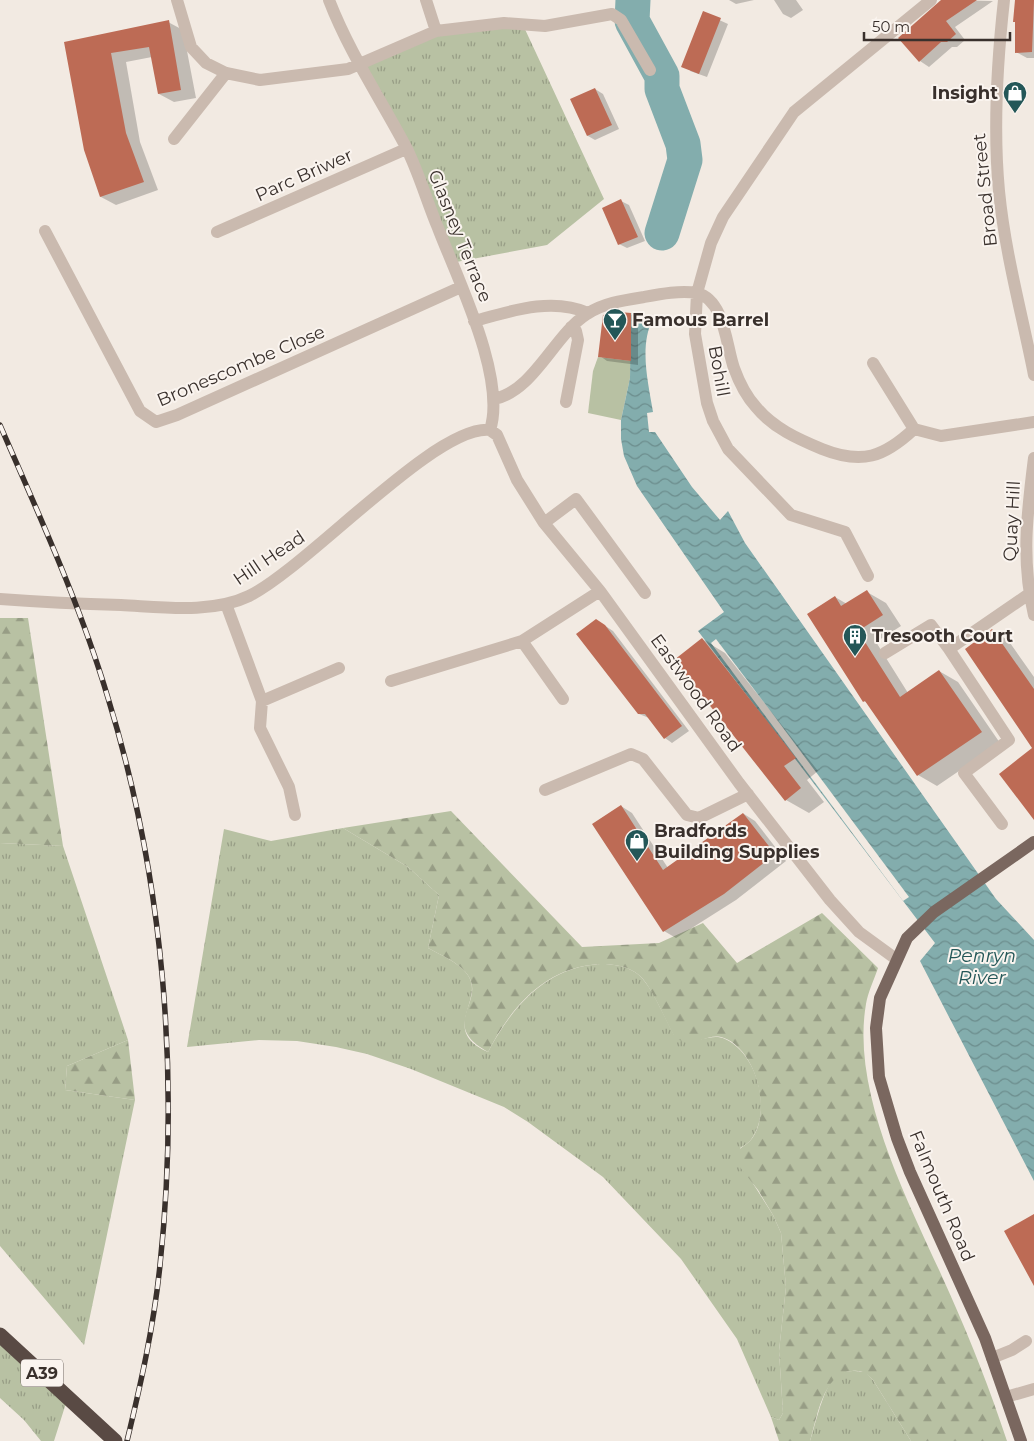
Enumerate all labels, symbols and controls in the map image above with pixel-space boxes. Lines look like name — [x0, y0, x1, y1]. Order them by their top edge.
scale bar — [864, 10, 1010, 42]
text: 50 m — [872, 17, 910, 36]
shop icon: Insight — [1002, 80, 1028, 114]
place label: Insight — [932, 82, 998, 104]
street label: Broad Street — [968, 132, 1002, 248]
street label: Parc Briwer — [252, 144, 356, 206]
street label: Glasney Terrace — [423, 167, 497, 306]
bar icon: Famous Barrel — [602, 307, 628, 341]
place label: Famous Barrel — [632, 309, 769, 331]
street label: Bronescombe Close — [154, 321, 328, 411]
street label: Bohill — [704, 344, 734, 398]
street label: Quay Hill — [999, 480, 1025, 562]
street label: Hill Head — [229, 526, 309, 590]
building icon: Tresooth Court — [842, 623, 868, 657]
place label: Tresooth Court — [872, 625, 1013, 647]
street label: Eastwood Road — [646, 630, 746, 756]
place label: Bradfords Building Supplies — [654, 820, 820, 863]
shop icon: Bradfords Building Supplies — [624, 828, 650, 862]
water label: Penryn River — [948, 944, 1016, 989]
street label: Falmouth Road — [904, 1127, 980, 1265]
road number: A39 — [21, 1360, 63, 1386]

